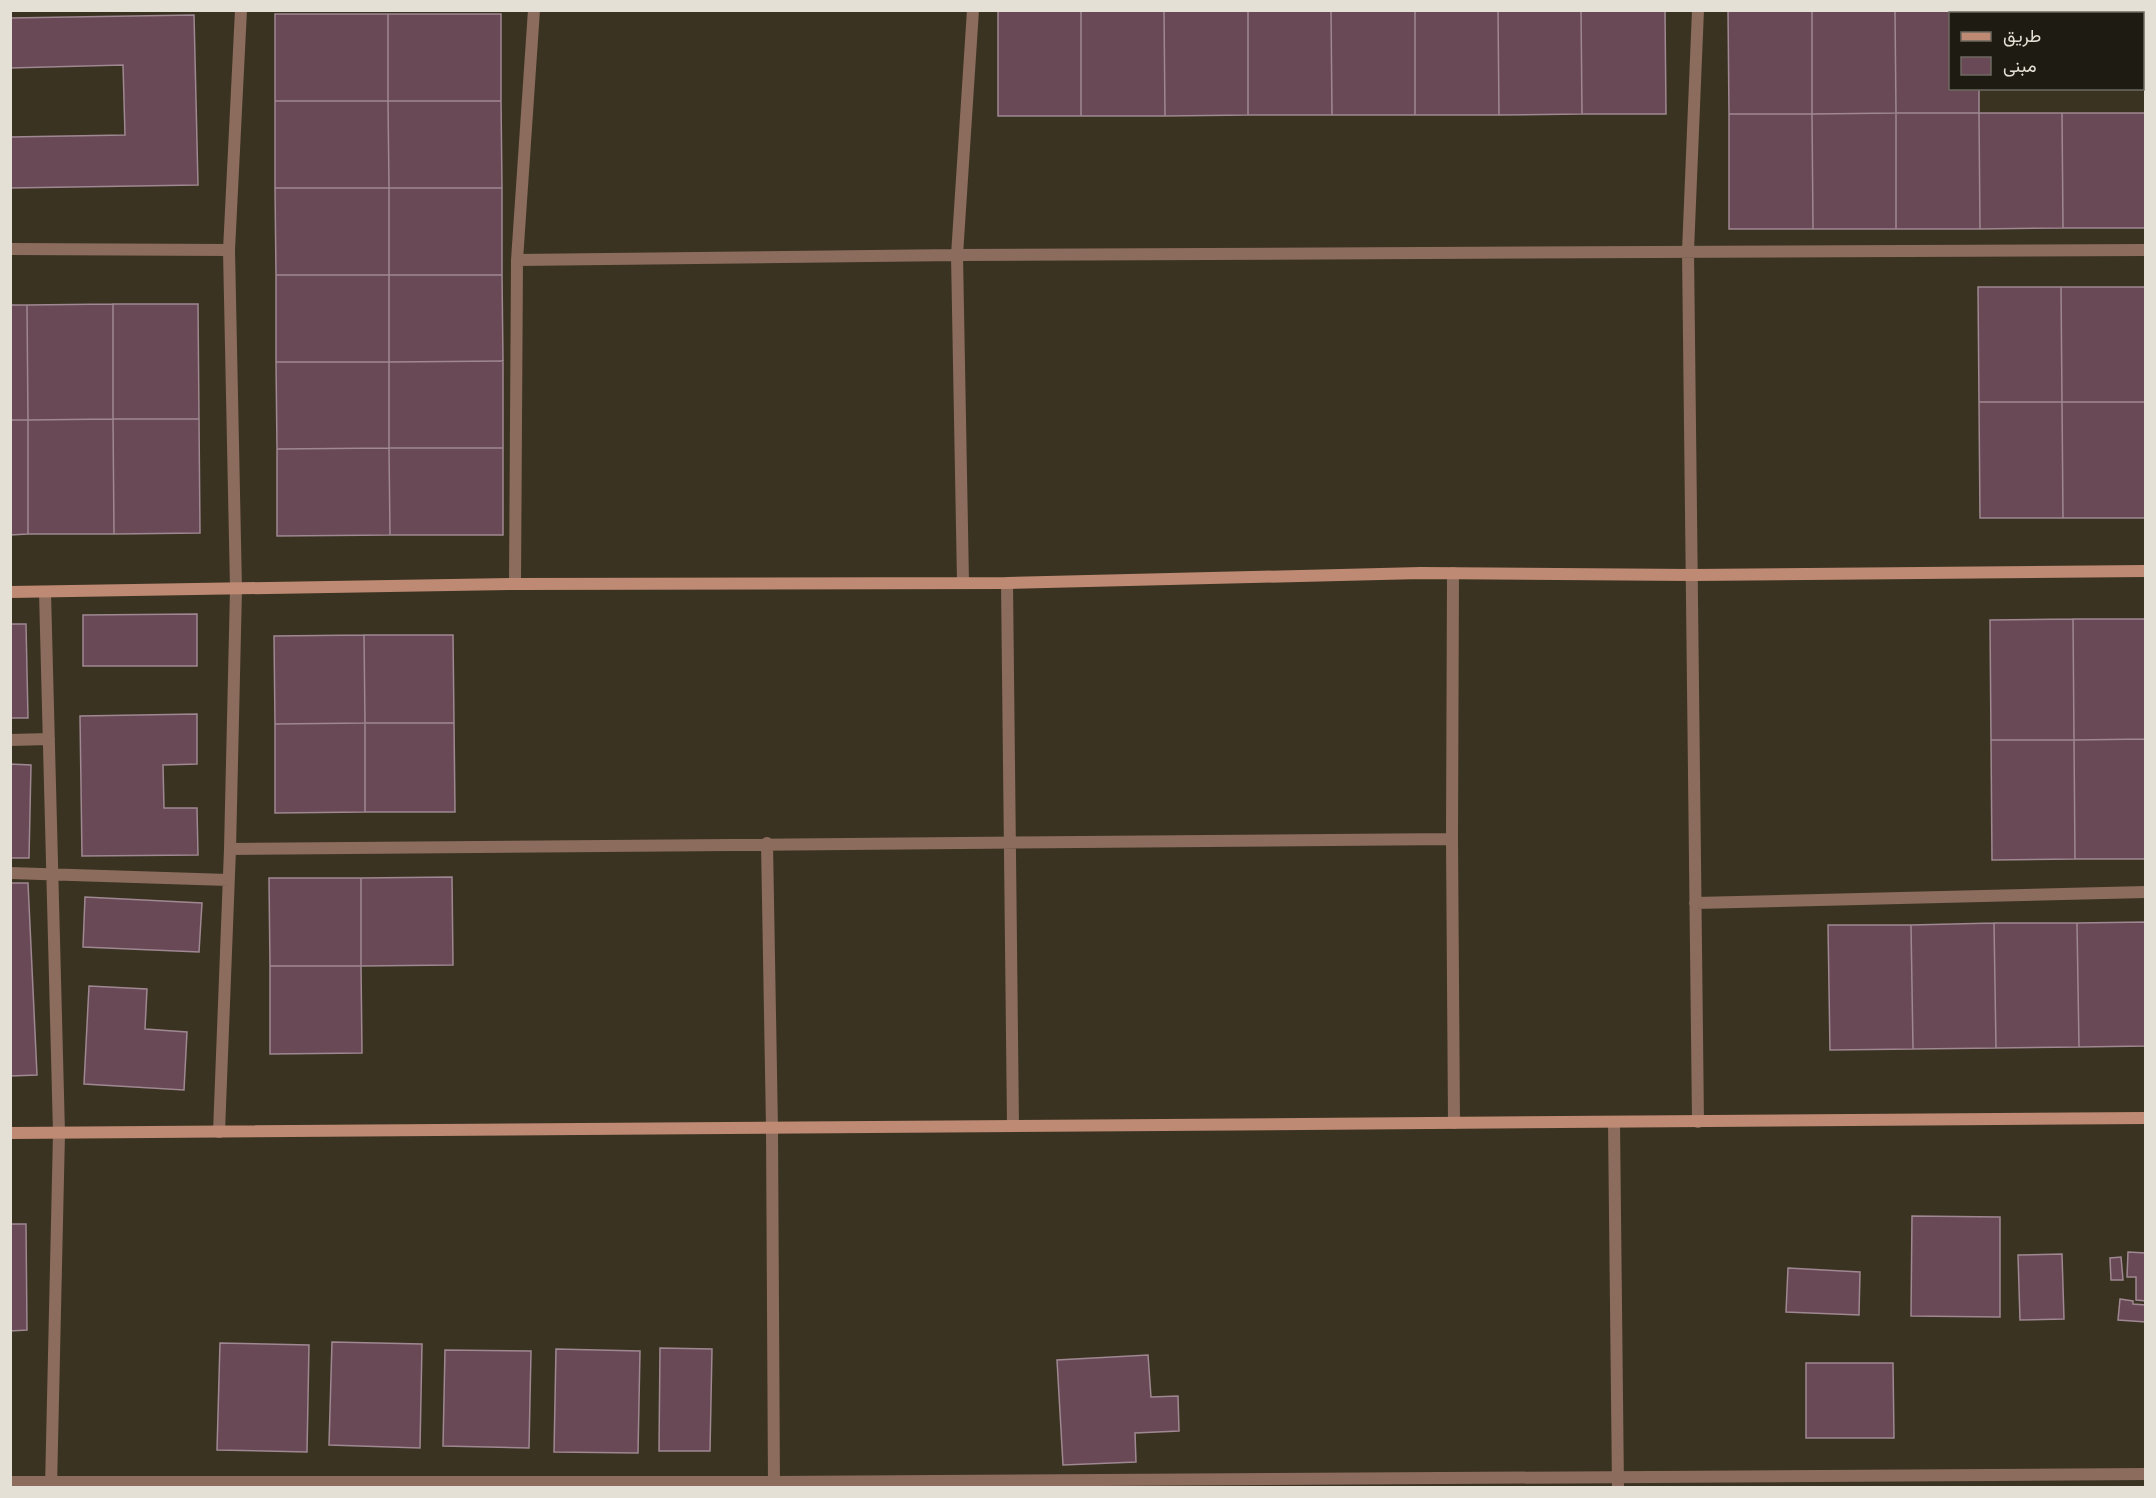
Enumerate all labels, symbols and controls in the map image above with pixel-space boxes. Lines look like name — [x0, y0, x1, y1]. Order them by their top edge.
legend — [1949, 12, 2144, 90]
text: طريق — [2003, 25, 2041, 47]
text: مبنى — [2003, 55, 2037, 77]

